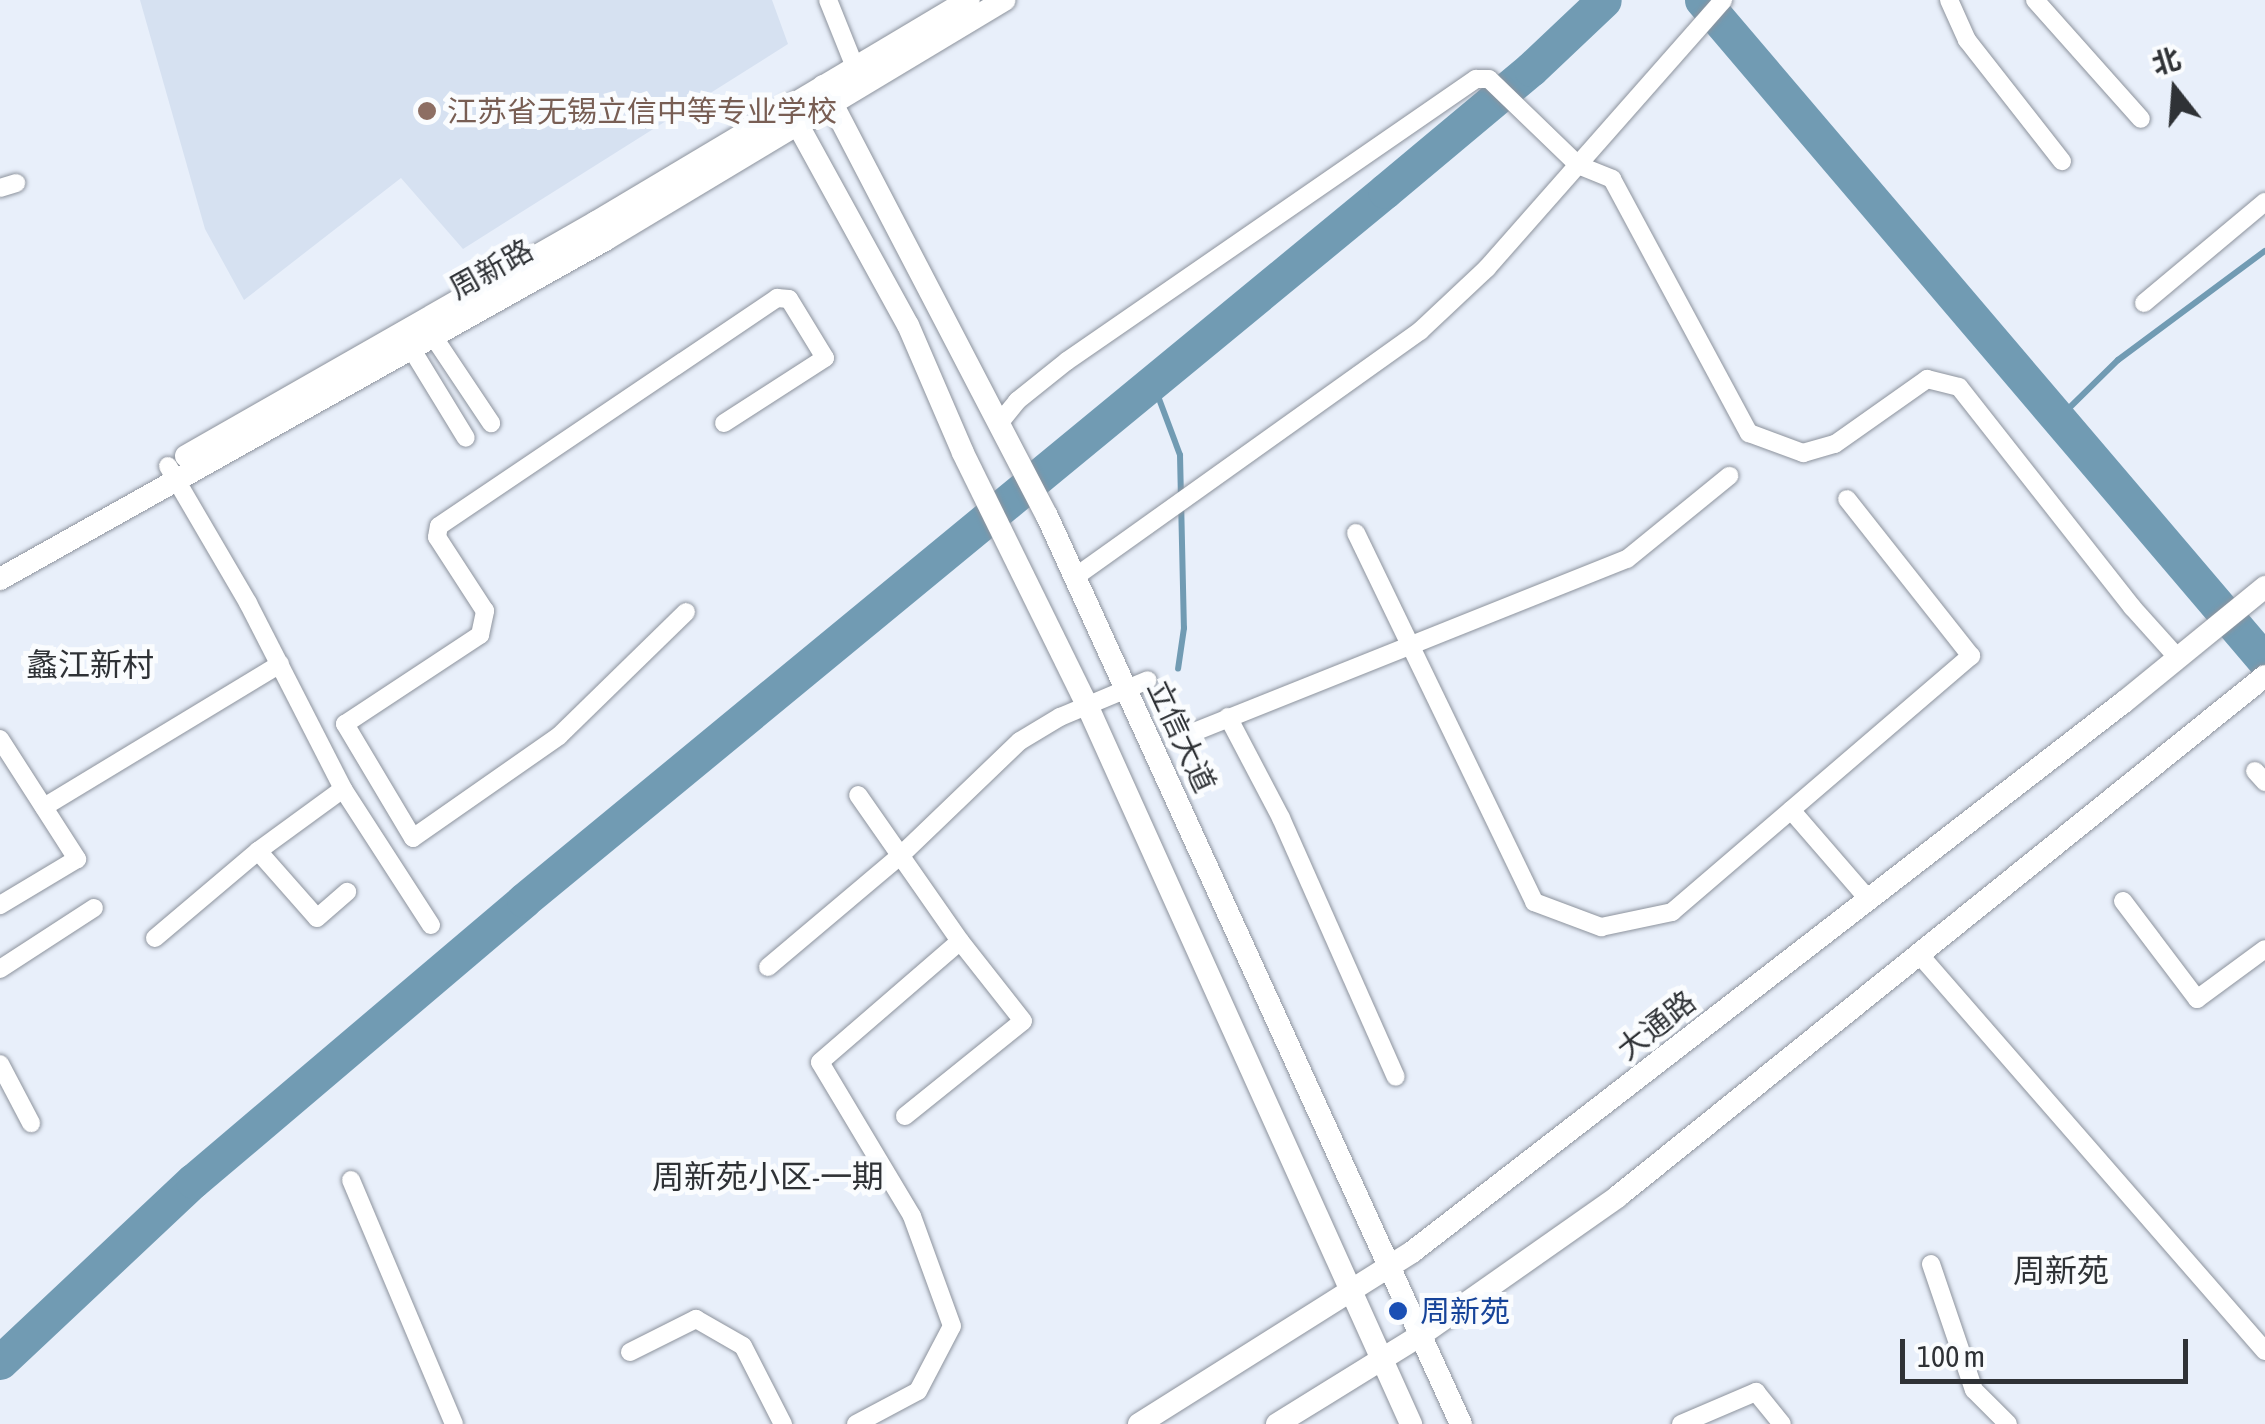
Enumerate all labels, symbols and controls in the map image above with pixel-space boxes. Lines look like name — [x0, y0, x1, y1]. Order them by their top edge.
north arrow — [2125, 40, 2225, 140]
text: 北 — [2148, 42, 2184, 81]
place label: 江苏省无锡立信中等专业学校 — [447, 93, 837, 129]
marker: 江苏省无锡立信中等专业学校 — [416, 100, 438, 122]
street label: 周新路 — [443, 231, 539, 307]
district label: 蠡江新村 — [26, 646, 154, 684]
street label: 立信大道 — [1140, 674, 1224, 798]
street label: 大通路 — [1609, 983, 1703, 1067]
district label: 周新苑小区-一期 — [652, 1158, 884, 1196]
district label: 周新苑 — [2013, 1252, 2109, 1290]
place label: 周新苑 — [1420, 1293, 1510, 1329]
marker: 周新苑 — [1385, 1298, 1411, 1324]
scale bar — [1905, 1319, 2192, 1381]
text: 100 m — [1917, 1339, 1985, 1373]

